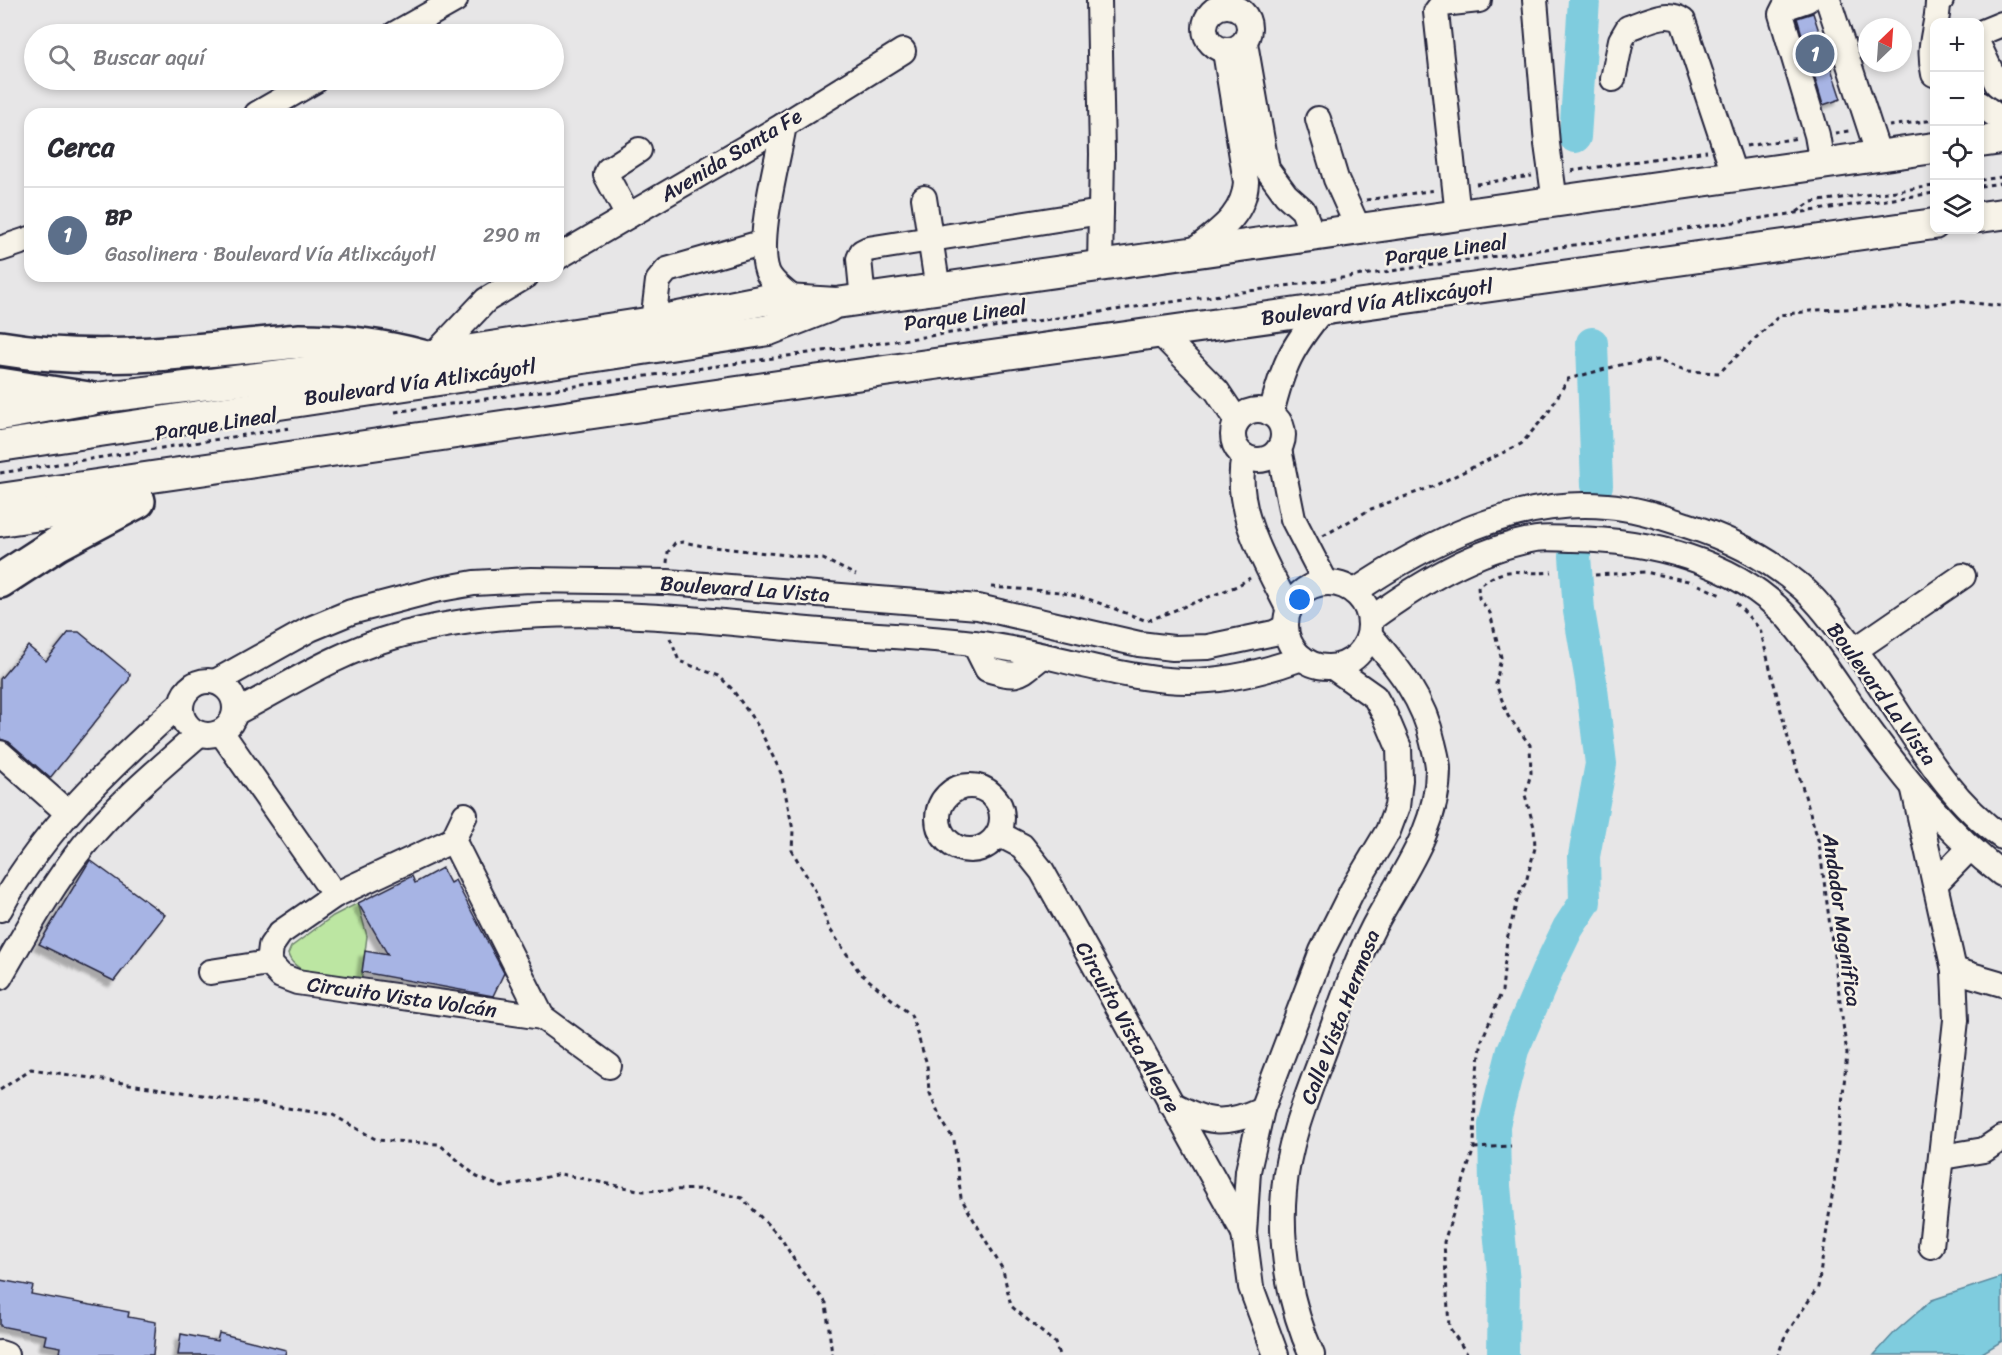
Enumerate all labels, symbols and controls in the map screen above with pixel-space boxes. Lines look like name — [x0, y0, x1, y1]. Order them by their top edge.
north arrow — [1858, 18, 1912, 72]
map controls — [1930, 18, 1984, 234]
button: + — [1930, 18, 1984, 72]
search box — [24, 24, 564, 90]
pin: 1 — [1796, 32, 1834, 76]
text: Buscar aquí — [93, 38, 205, 77]
icon: search — [45, 41, 78, 74]
button: − — [1930, 72, 1984, 126]
street label: Avenida Santa Fe — [652, 97, 809, 213]
text: Cerca — [48, 124, 114, 170]
button: locate — [1930, 126, 1984, 180]
button: layers — [1930, 180, 1984, 234]
text: BP — [105, 198, 132, 237]
text: 1 — [63, 218, 72, 253]
text: 290 m — [483, 218, 540, 253]
street label: Parque Lineal — [1382, 222, 1511, 277]
text: Gasolinera · Boulevard Vía Atlixcáyotl — [105, 237, 436, 272]
street label: Boulevard Vía Atlixcáyotl — [1259, 267, 1496, 337]
street label: Parque Lineal — [901, 287, 1030, 342]
street label: Boulevard Vía Atlixcáyotl — [302, 347, 539, 417]
street label: Parque Lineal — [152, 395, 281, 452]
street label: Boulevard La Vista — [659, 564, 832, 614]
your location — [1285, 585, 1314, 614]
street label: Boulevard La Vista — [1817, 614, 1948, 774]
street label: Andador Magnífica — [1811, 830, 1873, 1010]
street label: Calle Vista Hermosa — [1289, 923, 1391, 1110]
street label: Circuito Vista Alegre — [1065, 934, 1191, 1120]
street label: Circuito Vista Volcán — [305, 965, 499, 1029]

